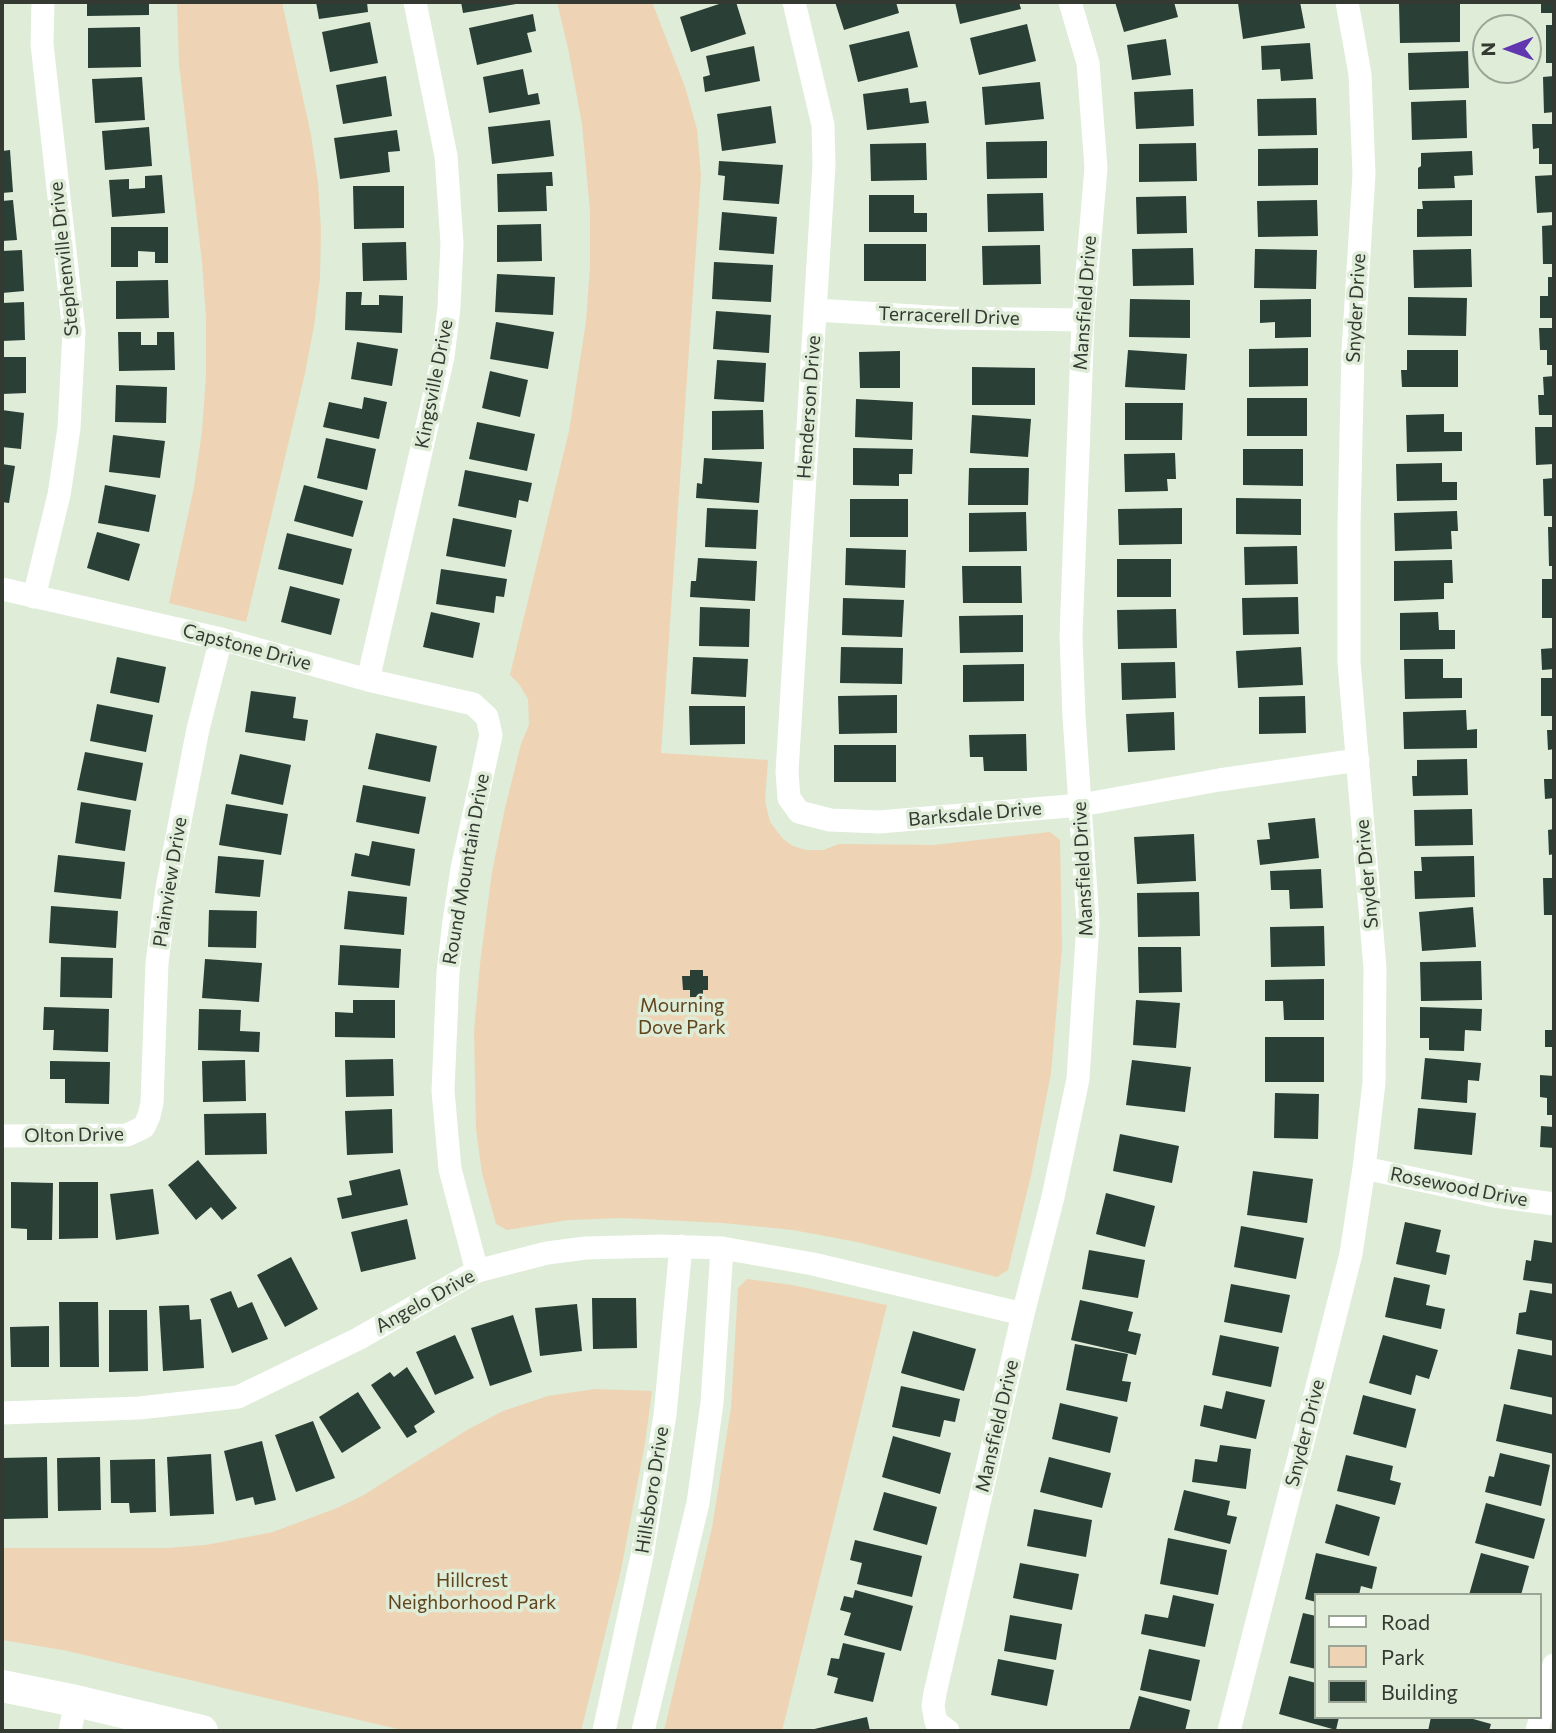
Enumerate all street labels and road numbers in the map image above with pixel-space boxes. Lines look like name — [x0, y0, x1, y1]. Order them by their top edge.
street label: Stephenville Drive — [45, 181, 83, 337]
street label: Mansfield Drive — [1069, 235, 1101, 371]
street label: Snyder Drive — [1342, 253, 1370, 363]
street label: Terracerell Drive — [878, 302, 1020, 330]
street label: Kingsville Drive — [410, 317, 458, 451]
street label: Henderson Drive — [793, 334, 825, 480]
street label: Capstone Drive — [180, 619, 314, 675]
street label: Round Mountain Drive — [438, 772, 494, 966]
street label: Barksdale Drive — [907, 797, 1043, 831]
street label: Mansfield Drive — [1068, 801, 1098, 937]
street label: Plainview Drive — [148, 815, 192, 949]
street label: Snyder Drive — [1351, 818, 1383, 930]
street label: Olton Drive — [24, 1123, 124, 1147]
street label: Rosewood Drive — [1388, 1162, 1530, 1212]
street label: Angelo Drive — [371, 1264, 479, 1338]
street label: Mansfield Drive — [971, 1358, 1023, 1494]
street label: Snyder Drive — [1281, 1377, 1329, 1489]
street label: Hillsboro Drive — [631, 1425, 673, 1555]

